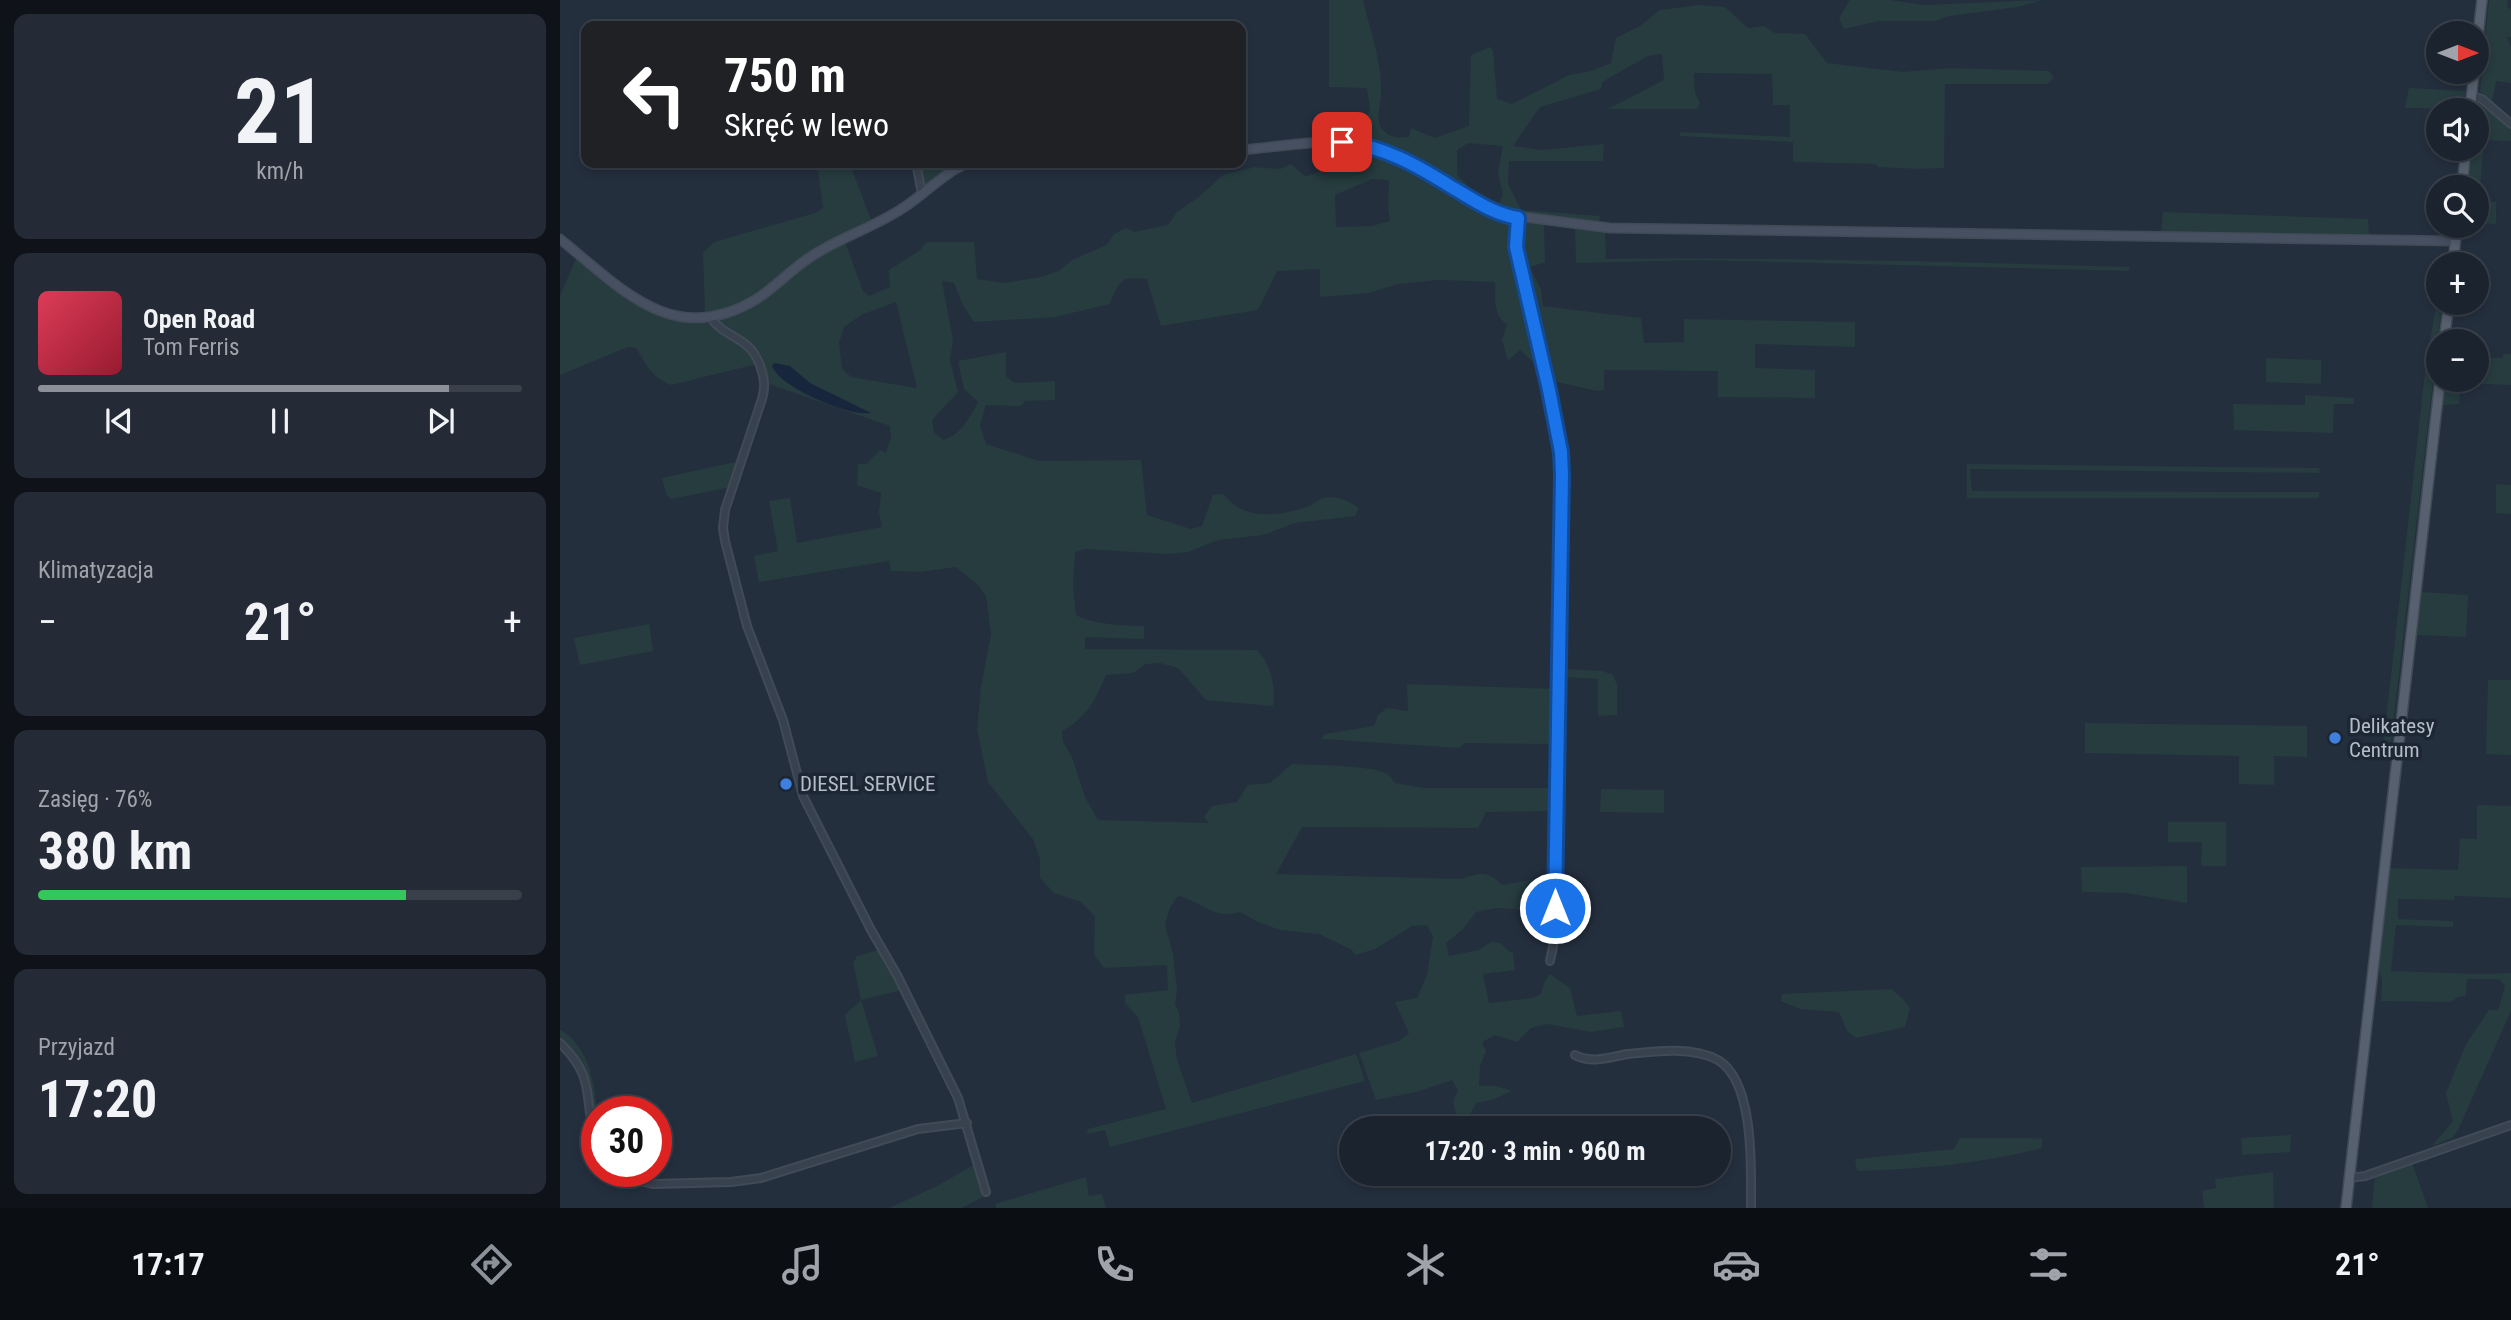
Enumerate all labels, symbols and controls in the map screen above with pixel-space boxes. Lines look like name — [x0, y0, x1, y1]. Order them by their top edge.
north arrow — [2426, 21, 2488, 84]
map controls — [2426, 21, 2489, 392]
text: 750 m — [724, 47, 846, 104]
icon: left — [609, 49, 700, 140]
text: 21 — [234, 59, 326, 165]
button: sound — [2426, 98, 2489, 161]
text: Skręć w lewo — [724, 106, 889, 144]
pin — [1312, 112, 1372, 172]
icon: arrive — [1323, 123, 1361, 161]
text: km/h — [256, 158, 304, 185]
button: search — [2426, 175, 2489, 238]
button: + — [2426, 252, 2489, 315]
text: Open Road — [143, 304, 255, 334]
button: − — [2426, 329, 2489, 392]
text: Tom Ferris — [143, 334, 239, 361]
icon: previous — [100, 402, 138, 440]
icon: pause — [261, 402, 299, 440]
icon: next — [422, 402, 460, 440]
text: Klimatyzacja — [38, 557, 154, 584]
text: 21° — [244, 592, 316, 653]
text: − — [38, 600, 57, 644]
text: + — [503, 600, 522, 644]
place label: Delikatesy Centrum — [2349, 714, 2435, 762]
marker: Delikatesy Centrum — [2327, 730, 2343, 746]
place label: DIESEL SERVICE — [800, 772, 935, 796]
marker: DIESEL SERVICE — [778, 776, 794, 792]
text: Zasięg · 76% — [38, 786, 152, 813]
text: 380 km — [38, 821, 192, 882]
position arrow — [1518, 871, 1592, 945]
text: Przyjazd — [38, 1034, 115, 1061]
text: 17:20 — [38, 1069, 157, 1130]
speed limit sign: 30 — [581, 1096, 672, 1187]
text: 17:20 · 3 min · 960 m — [1425, 1136, 1645, 1166]
icon: directions — [467, 1240, 516, 1289]
icon: music — [778, 1240, 827, 1289]
icon: phone — [1090, 1240, 1139, 1289]
icon: climate — [1401, 1240, 1450, 1289]
icon: car — [1712, 1240, 1761, 1289]
icon: filters — [2024, 1240, 2073, 1289]
text: 17:17 — [131, 1245, 205, 1283]
text: 21° — [2335, 1245, 2380, 1283]

